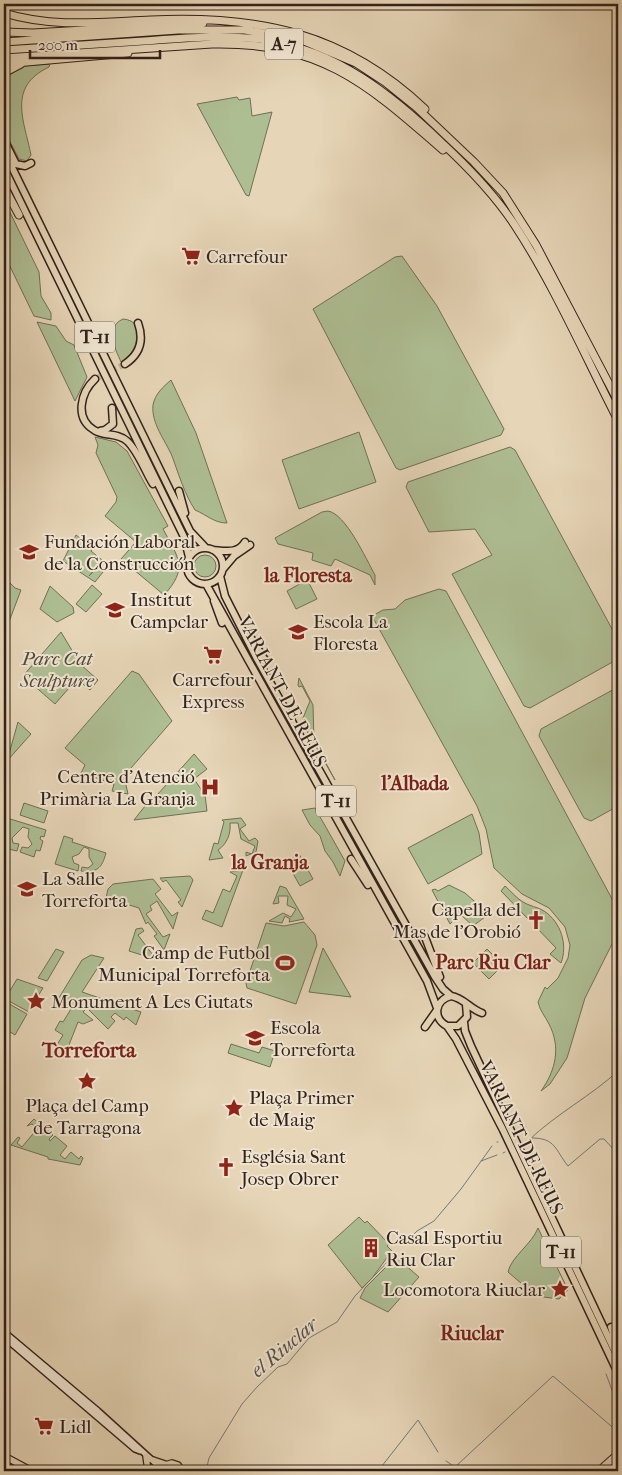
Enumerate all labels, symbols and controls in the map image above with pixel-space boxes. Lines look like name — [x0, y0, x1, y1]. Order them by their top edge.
scale bar — [30, 28, 160, 60]
road number: A-7 — [265, 29, 303, 60]
text: 200 m — [38, 36, 78, 54]
supermarket icon: Carrefour — [180, 245, 202, 267]
place label: Carrefour — [206, 246, 288, 268]
road number: T-11 — [75, 322, 115, 352]
place label: Fundación Laboral de la Construcción — [44, 531, 195, 575]
school or university icon: Fundación Laboral de la Construcción — [18, 541, 40, 563]
district label: la Floresta — [263, 564, 352, 587]
place label: Institut Campclar — [130, 589, 209, 633]
school or university icon: Institut Campclar — [104, 599, 126, 621]
street label: VARIANT DE REUS — [232, 611, 331, 771]
place label: Escola La Floresta — [313, 611, 388, 655]
school or university icon: Escola La Floresta — [287, 621, 309, 643]
supermarket icon: Carrefour Express — [202, 644, 224, 666]
park label: Parc Cat Sculpture — [19, 648, 95, 692]
place label: Carrefour Express — [172, 669, 255, 713]
place label: Centre d'Atenció Primària La Granja — [39, 766, 195, 810]
district label: l'Albada — [380, 772, 449, 795]
hospital icon: Centre d'Atenció Primària La Granja — [199, 776, 221, 798]
road number: T-11 — [316, 786, 356, 816]
district label: la Granja — [231, 851, 309, 874]
place label: La Salle Torreforta — [42, 868, 127, 912]
school or university icon: La Salle Torreforta — [16, 878, 38, 900]
place label: Capella del Mas de l'Orobió — [393, 899, 521, 943]
church icon: Capella del Mas de l'Orobió — [525, 909, 547, 931]
place label: Camp de Futbol Municipal Torreforta — [98, 942, 270, 986]
district label: Parc Riu Clar — [435, 951, 551, 974]
sports icon: Camp de Futbol Municipal Torreforta — [274, 952, 296, 974]
place icon: Monument A Les Ciutats — [25, 990, 47, 1012]
place label: Monument A Les Ciutats — [51, 991, 253, 1013]
place label: Escola Torreforta — [270, 1017, 355, 1061]
school or university icon: Escola Torreforta — [244, 1027, 266, 1049]
district label: Torreforta — [41, 1038, 137, 1062]
street label: VARIANT DE REUS — [474, 1056, 568, 1218]
place icon: Plaça del Camp de Tarragona — [76, 1070, 98, 1092]
place label: Plaça Primer de Maig — [249, 1087, 355, 1131]
place label: Plaça del Camp de Tarragona — [25, 1095, 149, 1139]
place icon: Plaça Primer de Maig — [223, 1097, 245, 1119]
place label: Església Sant Josep Obrer — [239, 1146, 346, 1190]
church icon: Església Sant Josep Obrer — [215, 1156, 237, 1178]
place label: Casal Esportiu Riu Clar — [386, 1227, 503, 1271]
road number: T-11 — [541, 1236, 581, 1268]
building icon: Casal Esportiu Riu Clar — [360, 1237, 382, 1259]
place icon: Locomotora Riuclar — [549, 1278, 571, 1300]
place label: Locomotora Riuclar — [383, 1279, 546, 1301]
water label: el Riuclar — [246, 1312, 324, 1382]
district label: Riuclar — [440, 1322, 504, 1345]
supermarket icon: Lidl — [33, 1415, 55, 1437]
place label: Lidl — [59, 1416, 92, 1438]

